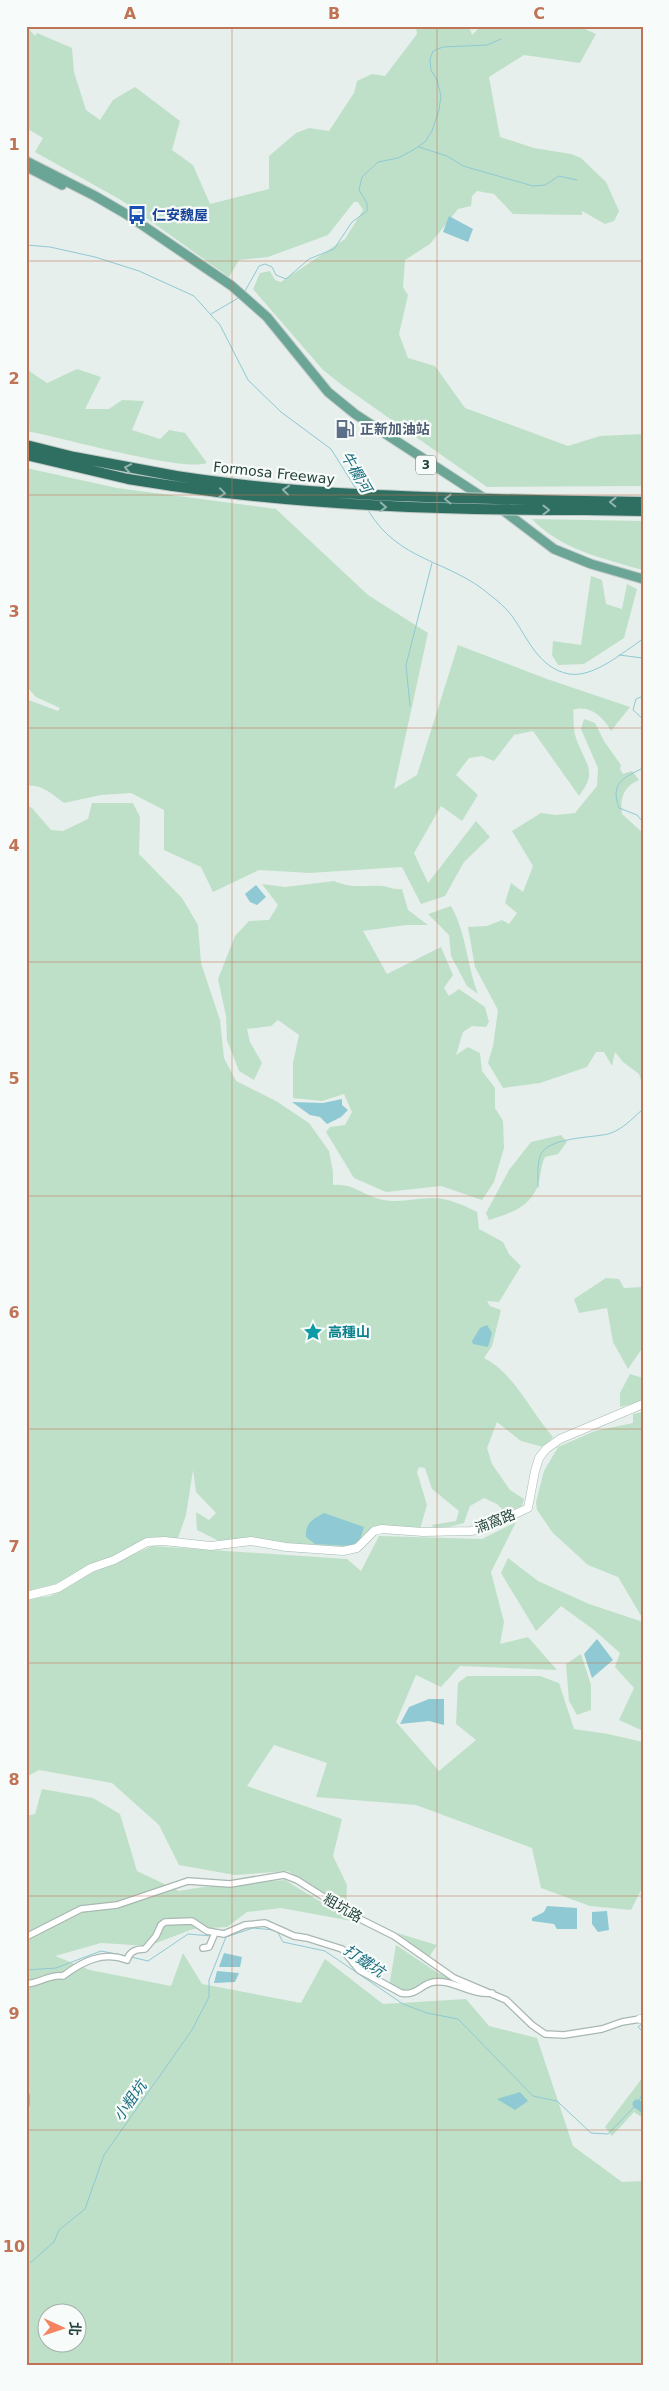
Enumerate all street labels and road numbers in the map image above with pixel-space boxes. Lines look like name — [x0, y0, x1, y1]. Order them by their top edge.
road number: 3 — [416, 456, 436, 474]
street label: Formosa Freeway — [212, 459, 336, 487]
street label: 湳窩路 — [473, 1506, 517, 1536]
street label: 粗坑路 — [321, 1891, 365, 1925]

